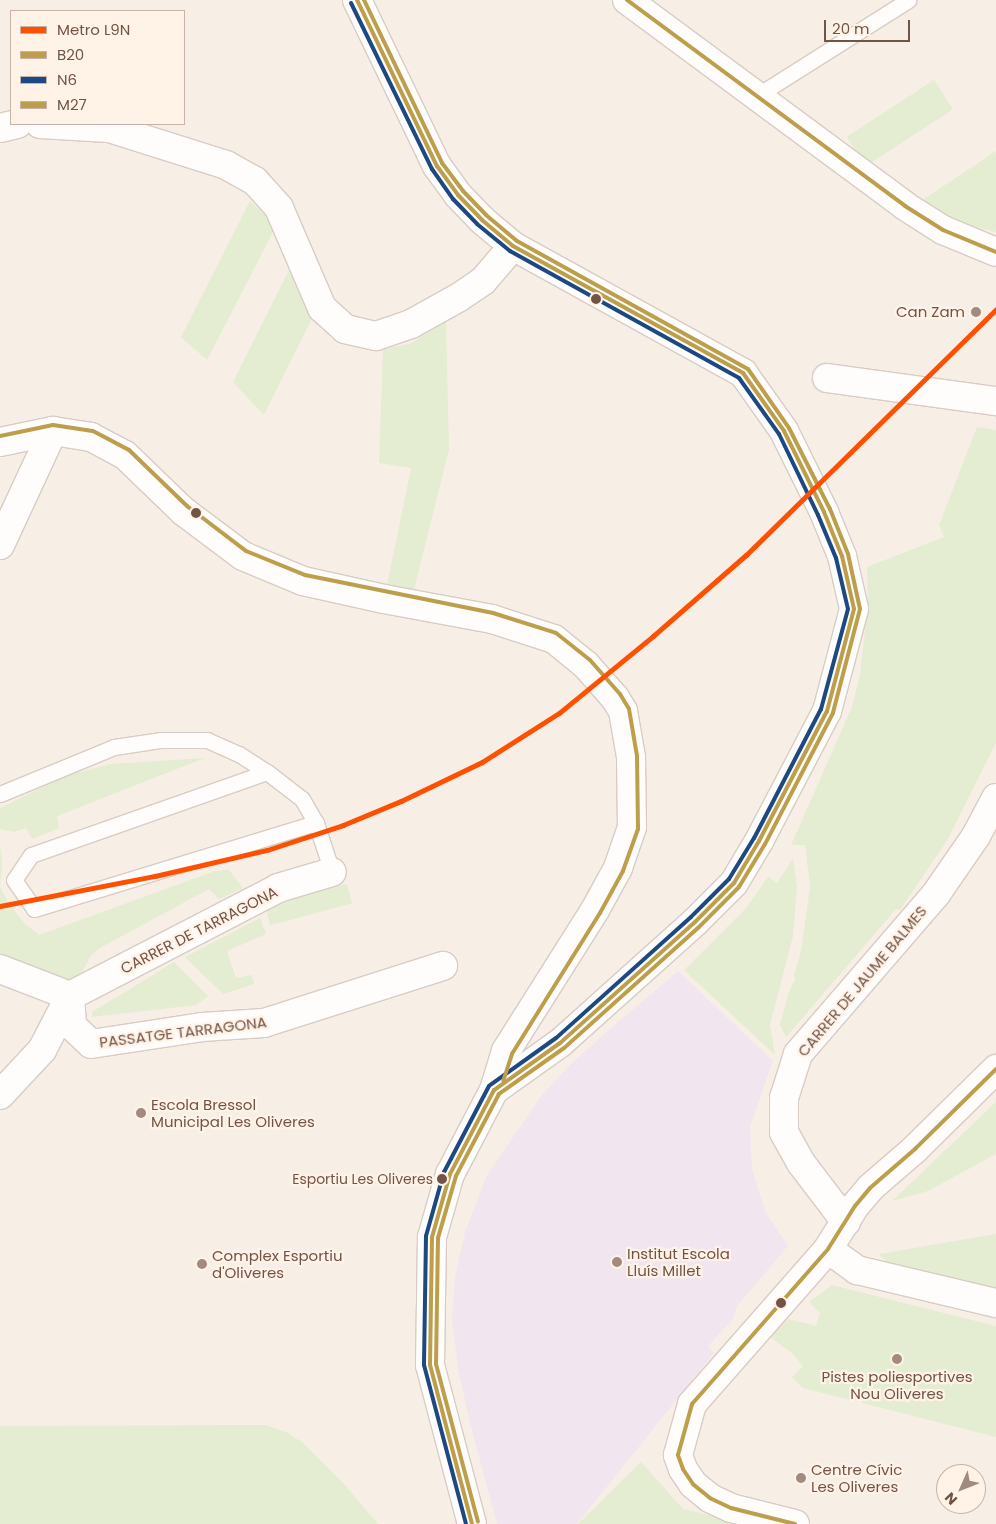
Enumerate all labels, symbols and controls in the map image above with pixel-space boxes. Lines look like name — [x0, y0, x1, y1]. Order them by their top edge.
legend — [10, 10, 185, 125]
scale bar — [826, 10, 912, 42]
text: 20 m — [832, 18, 870, 39]
text: Metro L9N — [57, 19, 130, 40]
text: B20 — [57, 44, 84, 65]
text: N6 — [57, 69, 77, 90]
text: M27 — [57, 94, 87, 115]
unlabelled marker — [591, 294, 601, 304]
place label: Can Zam — [896, 303, 965, 321]
marker: Can Zam — [969, 305, 983, 319]
unlabelled marker — [191, 508, 201, 518]
street label: CARRER DE TARRAGONA — [118, 883, 280, 977]
street label: CARRER DE JAUME BALMES — [794, 902, 930, 1060]
street label: PASSATGE TARRAGONA — [98, 1013, 268, 1051]
place label: Escola Bressol Municipal Les Oliveres — [151, 1095, 315, 1130]
marker: Escola Bressol Municipal Les Oliveres — [135, 1107, 147, 1119]
place label: Esportiu Les Oliveres — [292, 1171, 433, 1187]
marker: Esportiu Les Oliveres — [437, 1174, 447, 1184]
place label: Institut Escola Lluís Millet — [627, 1244, 730, 1279]
place label: Complex Esportiu d'Oliveres — [212, 1246, 343, 1281]
marker: Institut Escola Lluís Millet — [611, 1256, 623, 1268]
marker: Complex Esportiu d'Oliveres — [196, 1258, 208, 1270]
unlabelled marker — [776, 1298, 786, 1308]
marker: Pistes poliesportives Nou Oliveres — [891, 1353, 903, 1365]
place label: Pistes poliesportives Nou Oliveres — [821, 1367, 973, 1402]
place label: Centre Cívic Les Oliveres — [811, 1460, 902, 1495]
north arrow — [936, 1464, 986, 1514]
marker: Centre Cívic Les Oliveres — [795, 1472, 807, 1484]
text: N — [940, 1488, 962, 1509]

